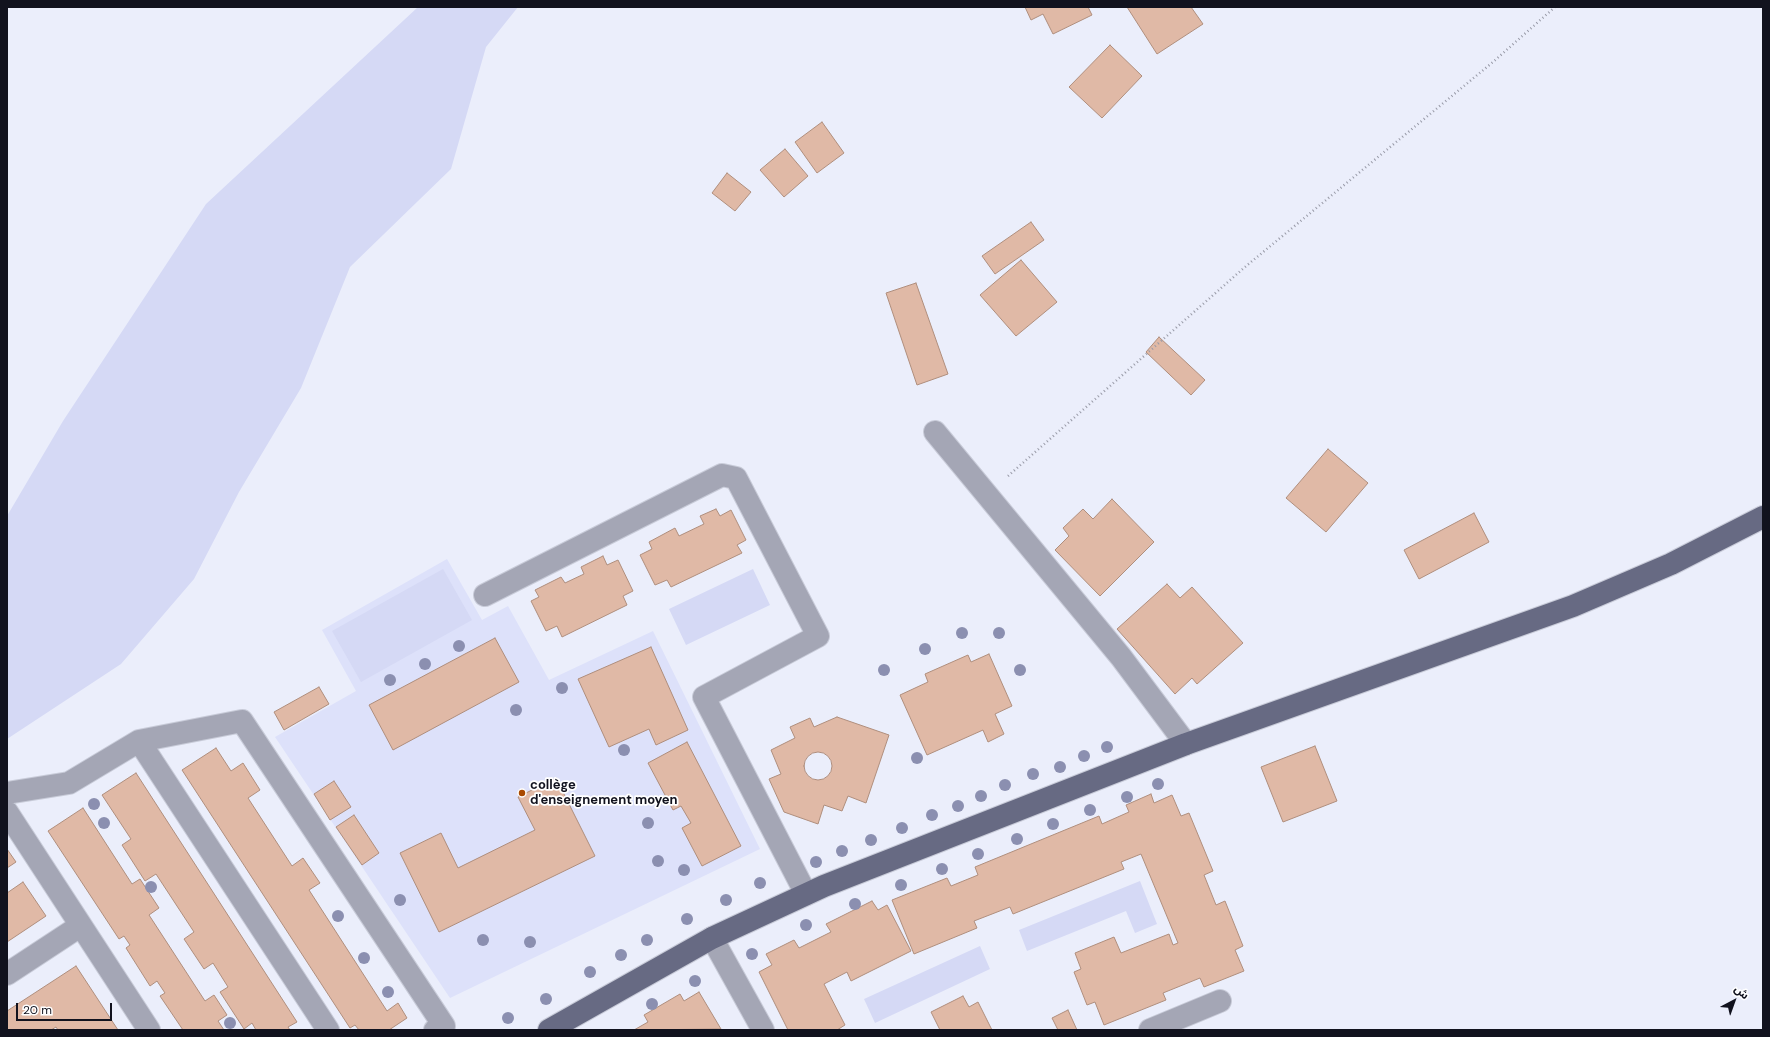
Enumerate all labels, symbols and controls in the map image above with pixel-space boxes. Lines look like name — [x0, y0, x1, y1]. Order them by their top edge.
place label: collège d'enseignement moyen — [530, 778, 678, 809]
marker: collège d'enseignement moyen — [517, 788, 527, 798]
north arrow — [1714, 981, 1754, 1021]
text: ش — [1732, 982, 1752, 1002]
scale bar — [18, 995, 114, 1021]
text: 20 m — [23, 1002, 52, 1018]

